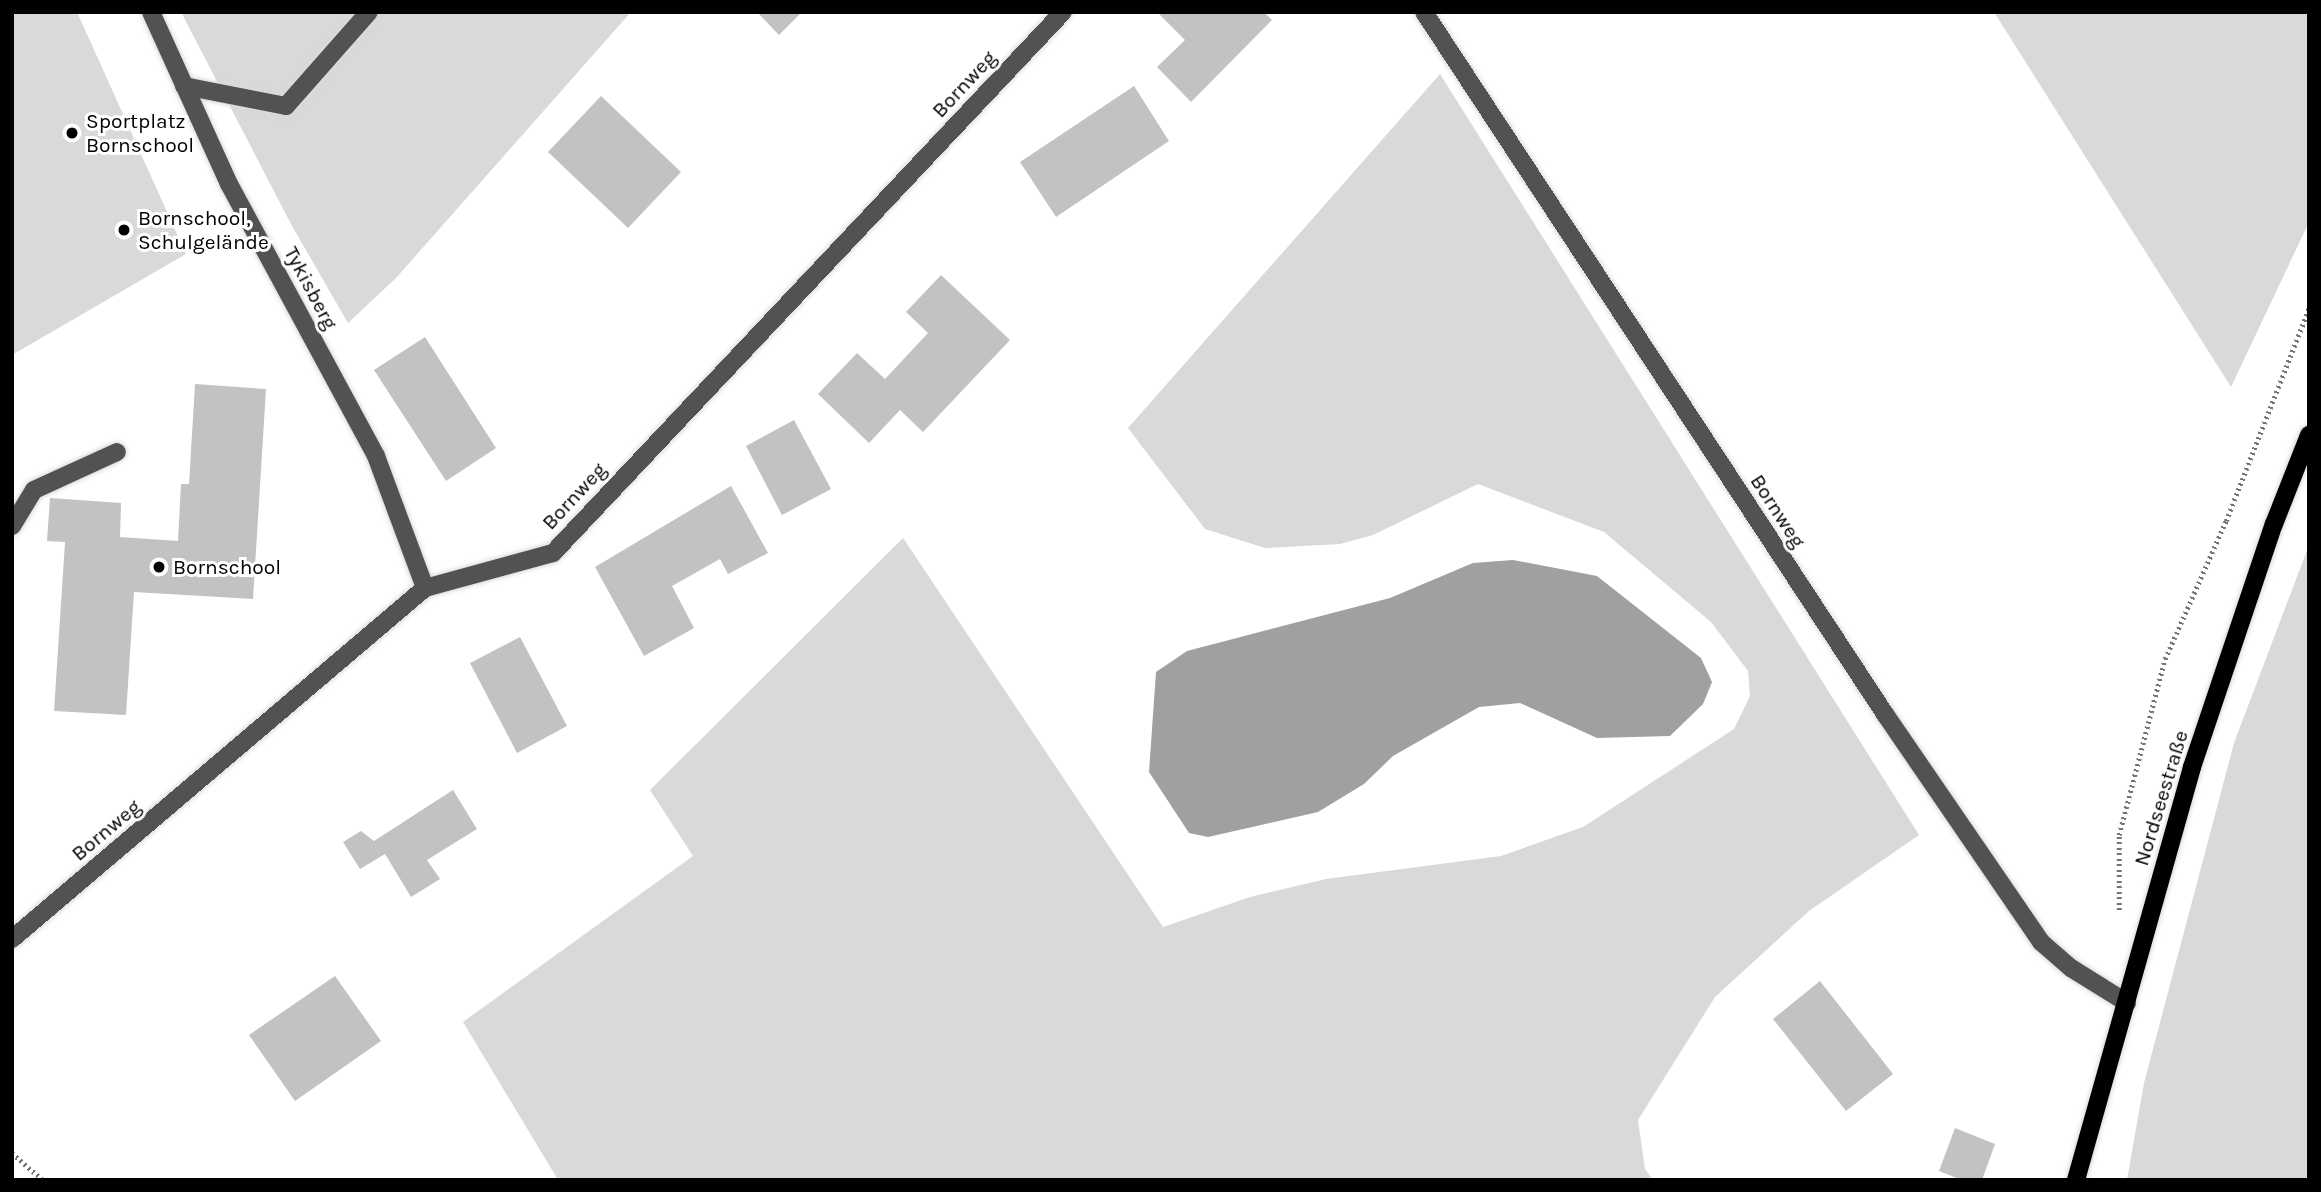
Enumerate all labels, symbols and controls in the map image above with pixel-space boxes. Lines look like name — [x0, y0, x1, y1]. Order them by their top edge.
street label: Bornweg — [927, 45, 1001, 123]
place label: Sportplatz Bornschool — [86, 108, 194, 158]
marker: Sportplatz Bornschool — [64, 125, 80, 141]
place label: Bornschool, Schulgelände — [138, 205, 269, 255]
marker: Bornschool, Schulgelände — [116, 222, 132, 238]
street label: Tykisberg — [279, 242, 343, 334]
street label: Bornweg — [537, 457, 611, 535]
street label: Bornweg — [1745, 469, 1811, 553]
place label: Bornschool — [173, 554, 281, 580]
marker: Bornschool — [151, 559, 167, 575]
street label: Nordseestraße — [2128, 727, 2194, 869]
street label: Bornweg — [66, 794, 146, 866]

